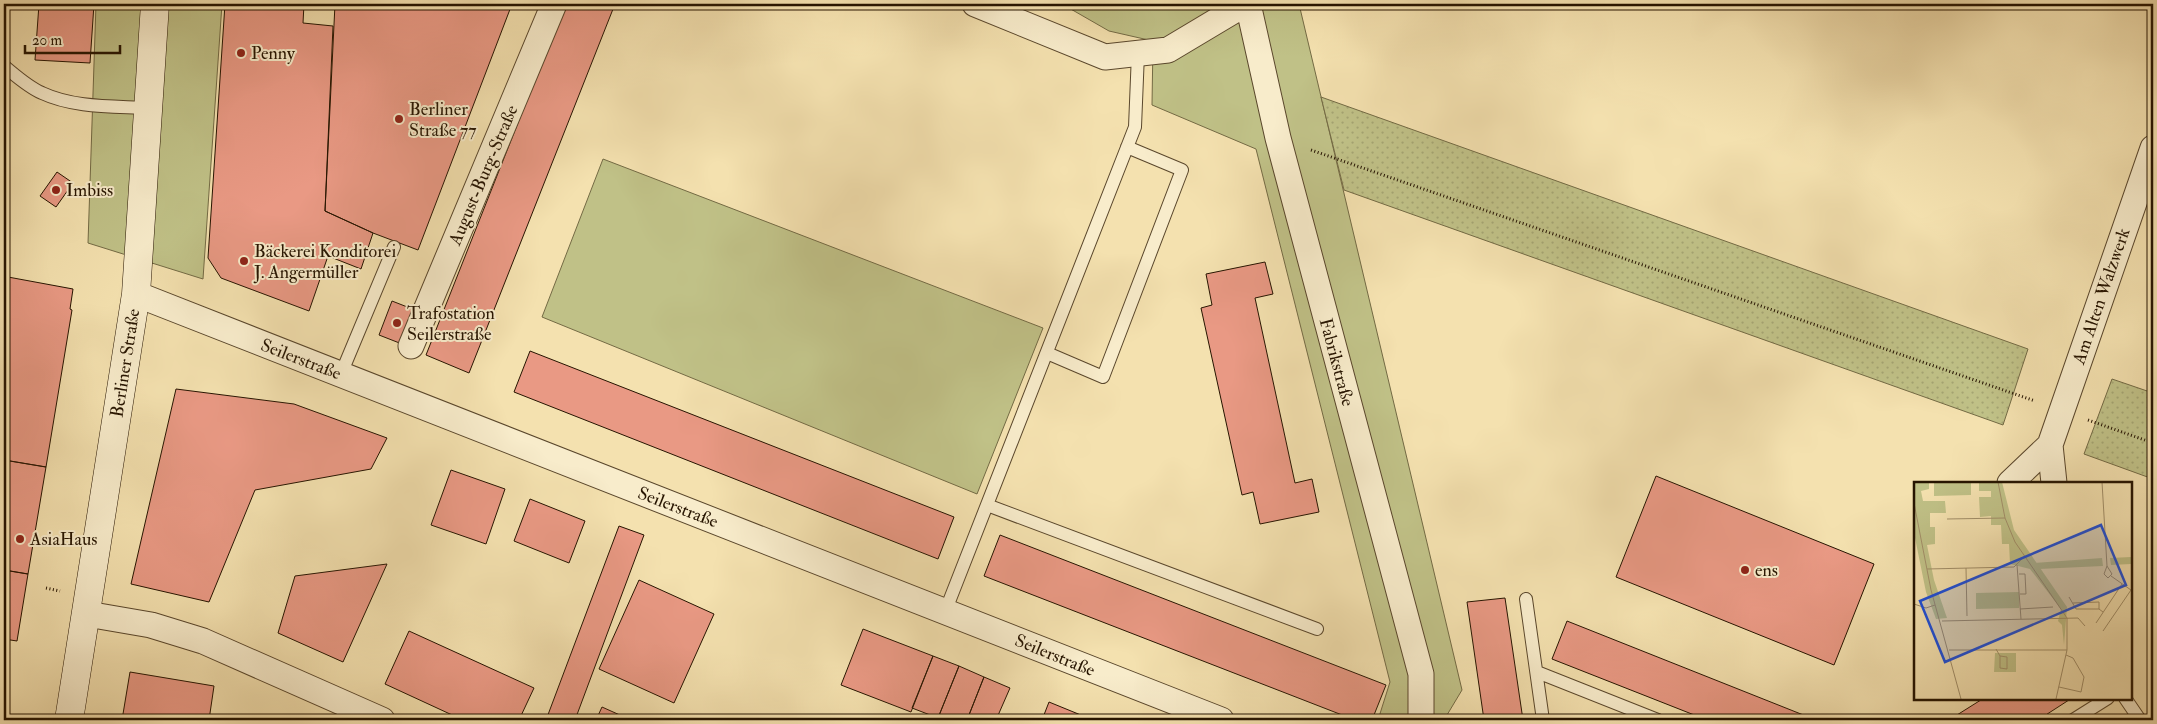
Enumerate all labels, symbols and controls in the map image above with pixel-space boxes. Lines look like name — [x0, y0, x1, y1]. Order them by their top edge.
scale bar — [25, 22, 120, 54]
text: 20 m — [32, 31, 62, 50]
place label: Penny — [251, 42, 296, 65]
marker: Penny — [235, 47, 247, 59]
place label: Berliner Straße 77 — [409, 98, 477, 142]
street label: August-Burg-Straße — [443, 101, 524, 250]
marker: Berliner Straße 77 — [393, 113, 405, 125]
place label: Imbiss — [66, 179, 113, 202]
marker: Imbiss — [50, 184, 62, 196]
street label: Am Alten Walzwerk — [2067, 225, 2136, 368]
place label: Bäckerei Konditorei J. Angermüller — [253, 240, 396, 284]
marker: Bäckerei Konditorei J. Angermüller — [238, 255, 250, 267]
place label: Trafostation Seilerstraße — [407, 302, 495, 346]
street label: Berliner Straße — [106, 307, 146, 419]
street label: Fabrikstraße — [1314, 316, 1359, 409]
marker: Trafostation Seilerstraße — [391, 317, 403, 329]
street label: Seilerstraße — [257, 334, 345, 386]
street label: Seilerstraße — [634, 482, 722, 534]
inset map — [1914, 482, 2132, 699]
place label: AsiaHaus — [29, 528, 97, 551]
marker: AsiaHaus — [14, 533, 26, 545]
place label: ens — [1755, 559, 1778, 582]
marker: ens — [1739, 564, 1751, 576]
street label: Seilerstraße — [1011, 629, 1099, 682]

